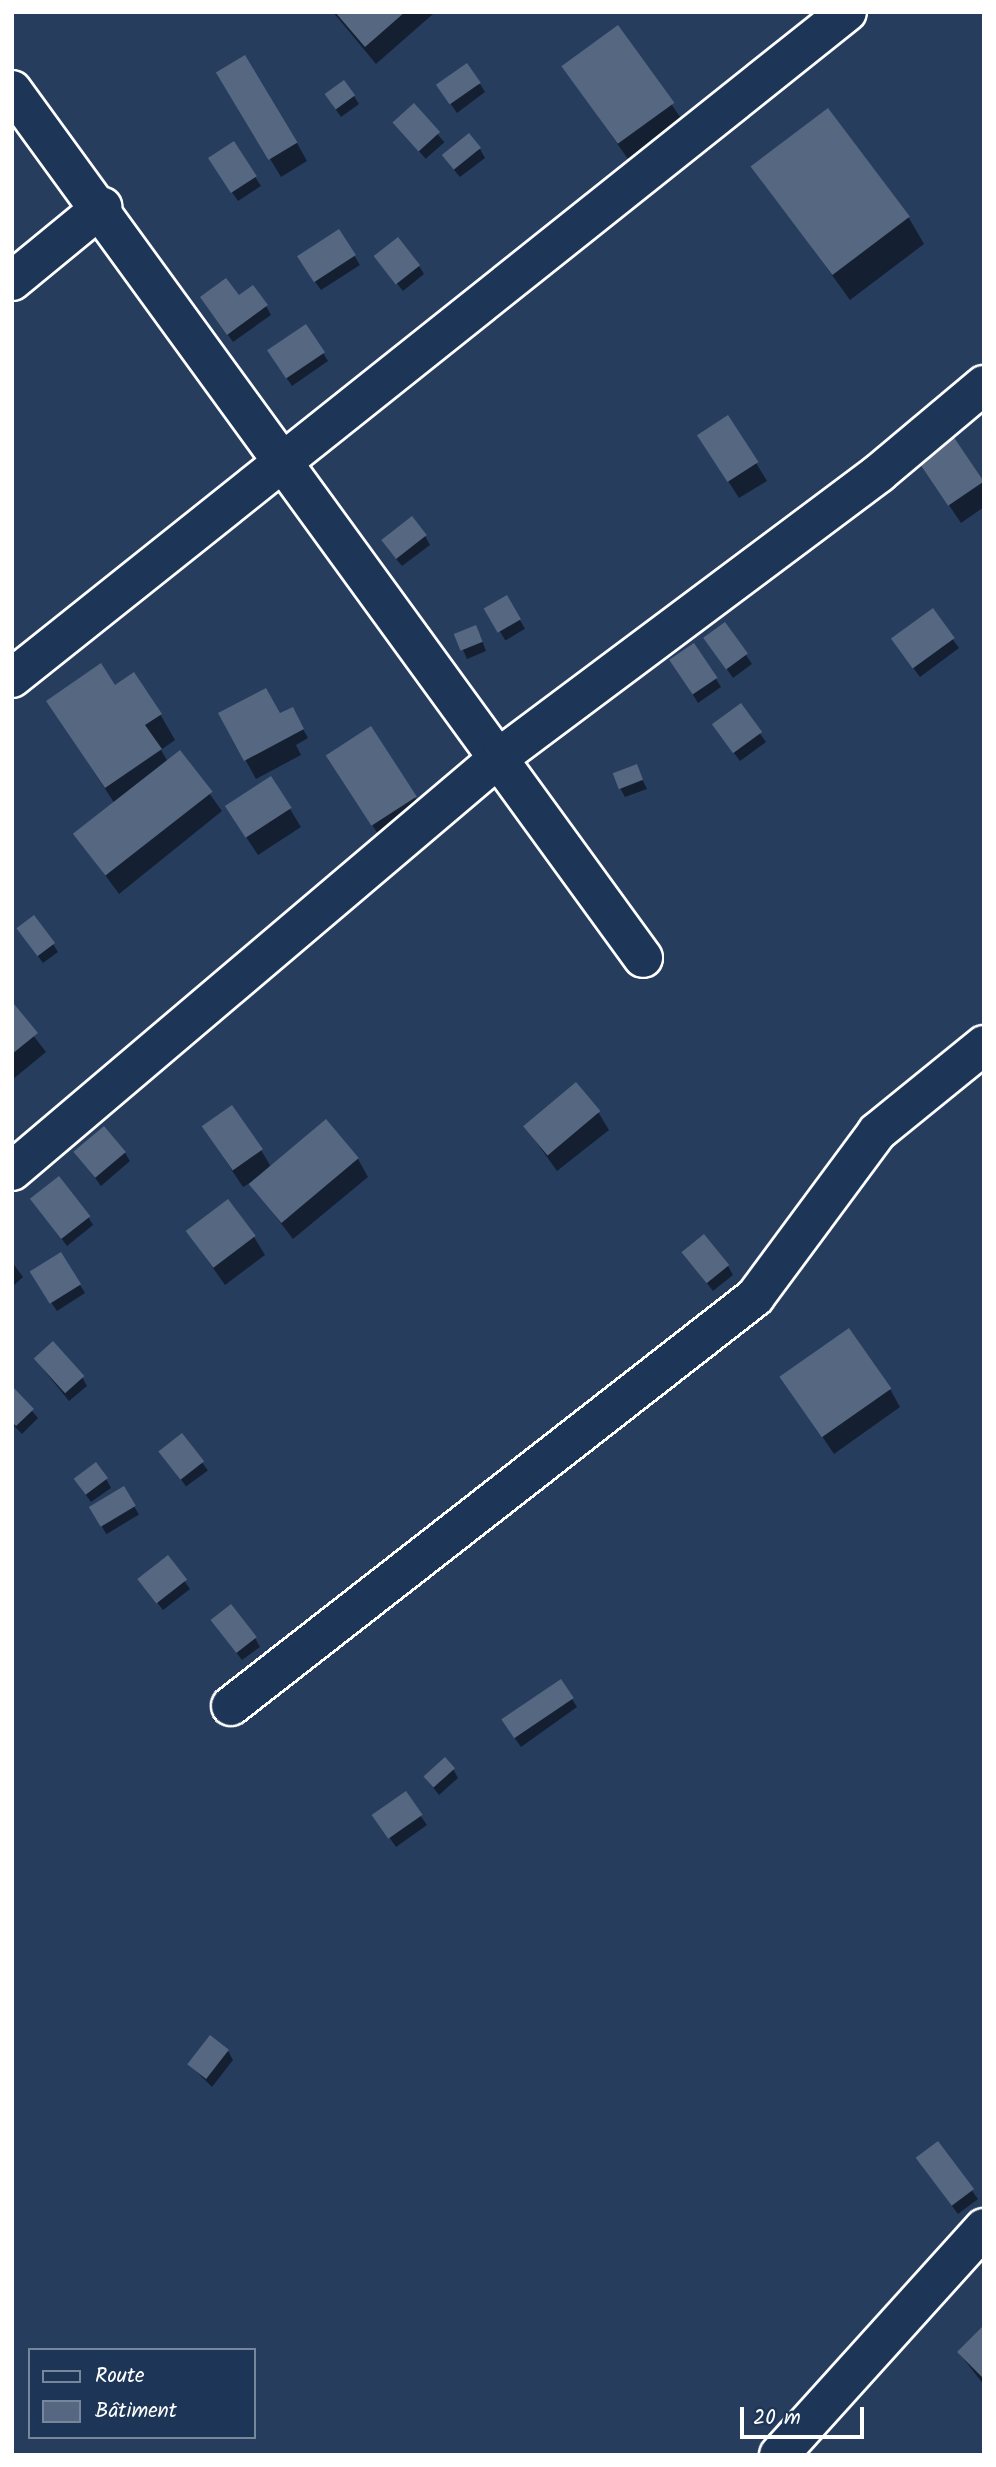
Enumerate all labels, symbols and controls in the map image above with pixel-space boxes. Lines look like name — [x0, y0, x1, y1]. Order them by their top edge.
legend — [28, 2348, 256, 2439]
text: Route — [95, 2360, 144, 2393]
scale bar — [744, 2394, 868, 2438]
text: Bâtiment — [95, 2395, 177, 2428]
text: 20 m — [753, 2402, 801, 2435]

